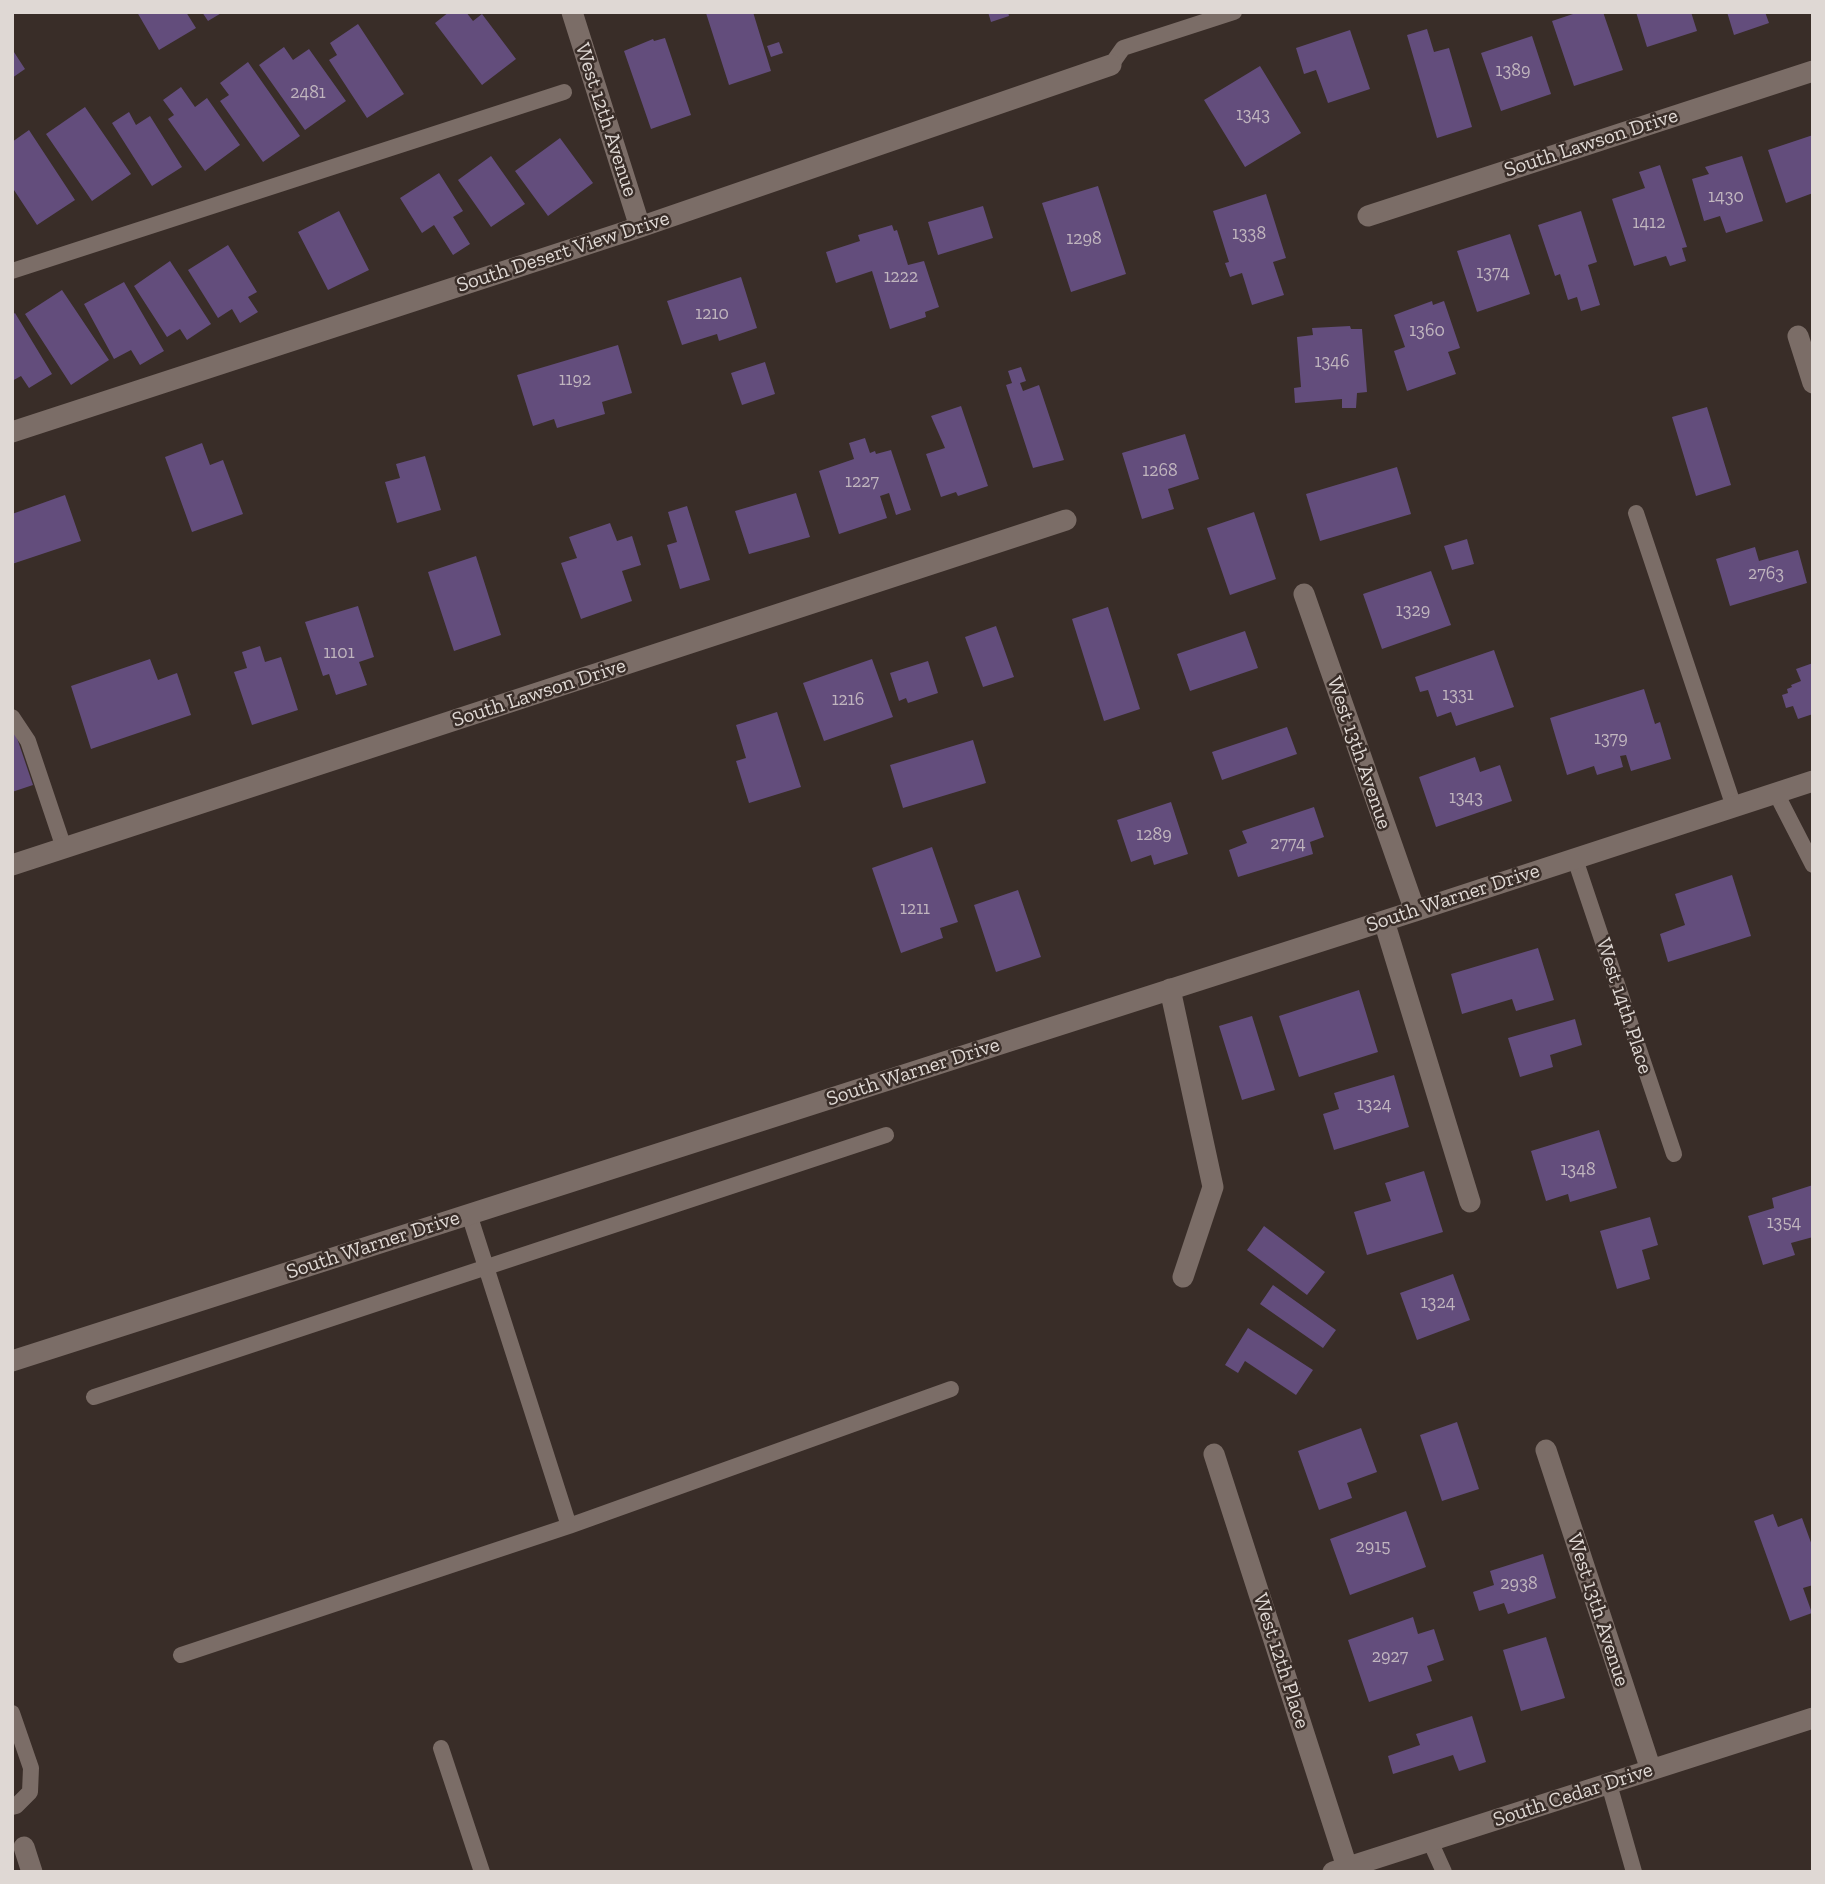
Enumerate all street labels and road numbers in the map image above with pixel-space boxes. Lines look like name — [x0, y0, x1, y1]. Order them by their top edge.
street label: West 12th Avenue — [569, 40, 643, 200]
street label: South Lawson Drive — [1501, 103, 1681, 183]
street label: South Desert View Drive — [453, 206, 673, 298]
street label: South Lawson Drive — [449, 653, 629, 733]
street label: West 13th Avenue — [1321, 674, 1397, 832]
street label: South Warner Drive — [1363, 858, 1543, 938]
street label: West 14th Place — [1590, 935, 1658, 1077]
street label: South Warner Drive — [823, 1032, 1003, 1112]
street label: South Warner Drive — [283, 1205, 463, 1285]
street label: West 13th Avenue — [1561, 1530, 1635, 1690]
street label: West 12th Place — [1247, 1590, 1315, 1732]
street label: South Cedar Drive — [1490, 1757, 1656, 1833]

